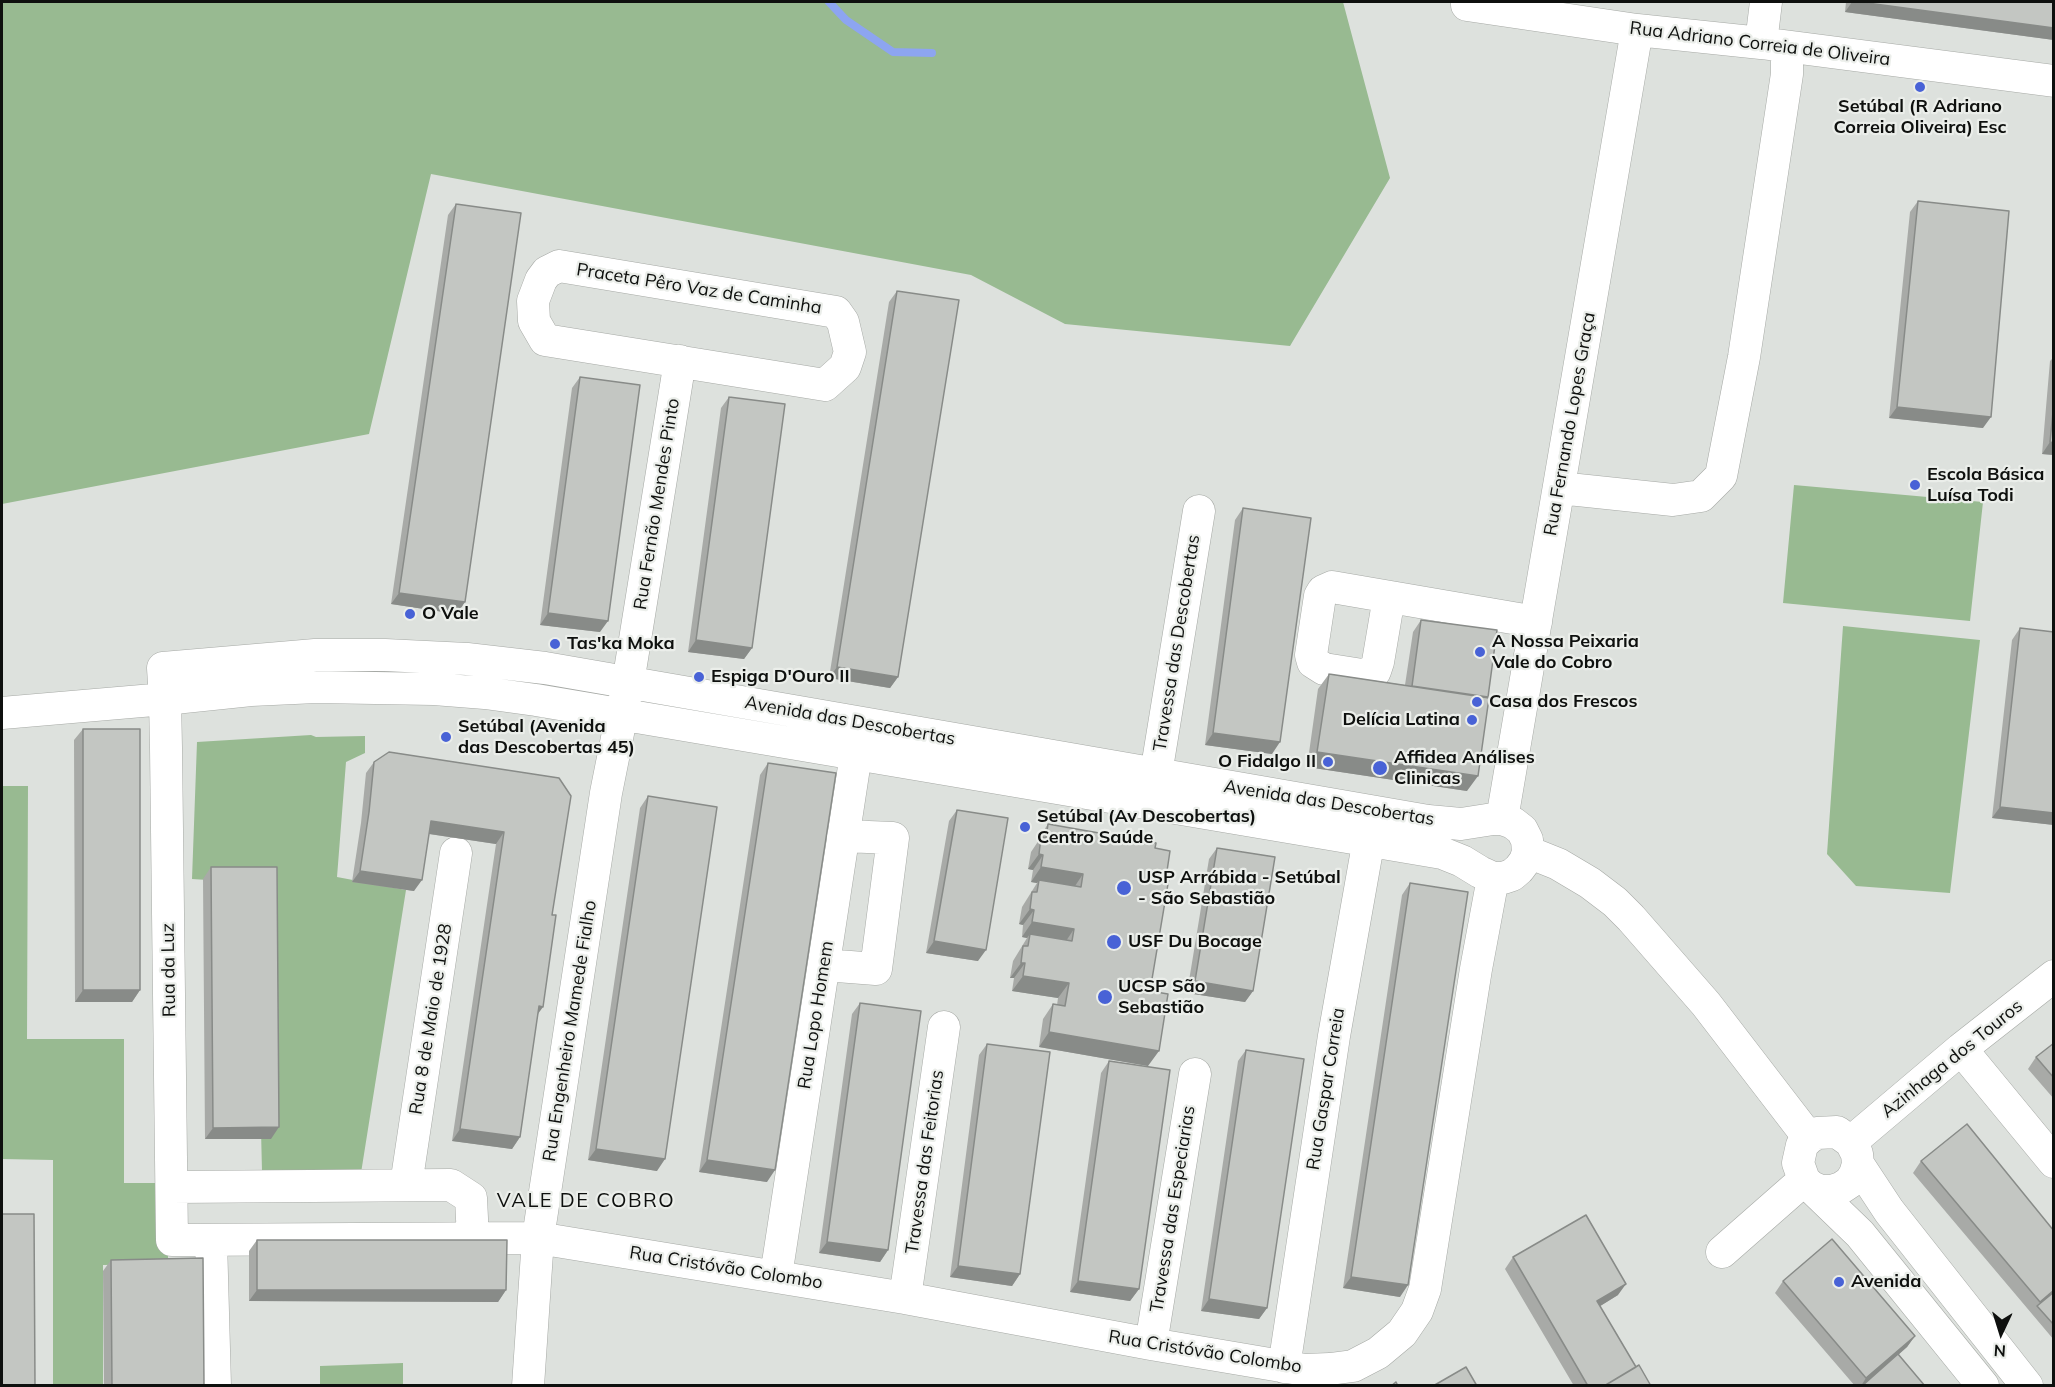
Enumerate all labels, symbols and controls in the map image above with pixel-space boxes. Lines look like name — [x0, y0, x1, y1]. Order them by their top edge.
street label: Rua Adriano Correia de Oliveira — [1628, 17, 1892, 71]
marker: Setúbal (R Adriano Correia Oliveira) Esc — [1913, 80, 1927, 94]
place label: Setúbal (R Adriano Correia Oliveira) Esc — [1834, 96, 2006, 138]
street label: Praceta Pêro Vaz de Caminha — [575, 259, 823, 319]
street label: Rua Fernando Lopes Graça — [1540, 311, 1600, 537]
street label: Rua Fernão Mendes Pinto — [630, 397, 684, 611]
place label: Escola Básica Luísa Todi — [1927, 464, 2044, 506]
marker: Escola Básica Luísa Todi — [1908, 478, 1922, 492]
street label: Travessa das Descobertas — [1149, 533, 1205, 753]
place label: O Vale — [422, 603, 479, 625]
marker: O Vale — [403, 607, 417, 621]
place label: A Nossa Peixaria Vale do Cobro — [1492, 631, 1639, 674]
place label: Tas'ka Moka — [567, 633, 675, 655]
marker: Tas'ka Moka — [548, 637, 562, 651]
marker: A Nossa Peixaria Vale do Cobro — [1473, 645, 1487, 659]
place label: Espiga D'Ouro II — [711, 666, 850, 688]
marker: Espiga D'Ouro II — [692, 670, 706, 684]
place label: Casa dos Frescos — [1489, 691, 1638, 713]
street label: Avenida das Descobertas — [743, 692, 957, 750]
marker: Casa dos Frescos — [1470, 695, 1484, 709]
place label: Delícia Latina — [1342, 709, 1460, 731]
marker: Delícia Latina — [1465, 713, 1479, 727]
place label: Setúbal (Avenida das Descobertas 45) — [458, 716, 635, 758]
marker: Setúbal (Avenida das Descobertas 45) — [439, 730, 453, 744]
place label: Affidea Análises Clinicas — [1394, 747, 1535, 789]
place label: O Fidalgo II — [1218, 751, 1316, 773]
marker: O Fidalgo II — [1321, 755, 1335, 769]
marker: Affidea Análises Clinicas — [1371, 759, 1389, 777]
street label: Avenida das Descobertas — [1222, 776, 1436, 830]
place label: Setúbal (Av Descobertas) Centro Saúde — [1037, 806, 1256, 848]
marker: Setúbal (Av Descobertas) Centro Saúde — [1018, 820, 1032, 834]
place label: USP Arrábida - Setúbal - São Sebastião — [1138, 867, 1341, 910]
marker: USP Arrábida - Setúbal - São Sebastião — [1115, 879, 1133, 897]
street label: Rua Engenheiro Mamede Fialho — [539, 899, 601, 1163]
street label: Rua 8 de Maio de 1928 — [405, 922, 457, 1116]
street label: Rua da Luz — [157, 923, 181, 1017]
place label: USF Du Bocage — [1128, 931, 1262, 953]
marker: USF Du Bocage — [1105, 933, 1123, 951]
street label: Rua Lopo Homem — [794, 939, 838, 1091]
place label: UCSP São Sebastião — [1118, 976, 1205, 1018]
marker: UCSP São Sebastião — [1096, 988, 1114, 1006]
street label: Azinhaga dos Touros — [1877, 995, 2027, 1123]
street label: Rua Gaspar Correia — [1303, 1006, 1349, 1172]
street label: Travessa das Feitorias — [901, 1069, 949, 1255]
street label: Travessa das Especiarias — [1146, 1104, 1200, 1314]
district label: VALE DE COBRO — [497, 1189, 675, 1213]
street label: Rua Cristóvão Colombo — [628, 1242, 824, 1294]
place label: Avenida — [1851, 1271, 1921, 1293]
marker: Avenida — [1832, 1275, 1846, 1289]
north arrow — [1971, 1303, 2031, 1363]
street label: Rua Cristóvão Colombo — [1107, 1326, 1303, 1378]
text: N — [1993, 1341, 2006, 1361]

